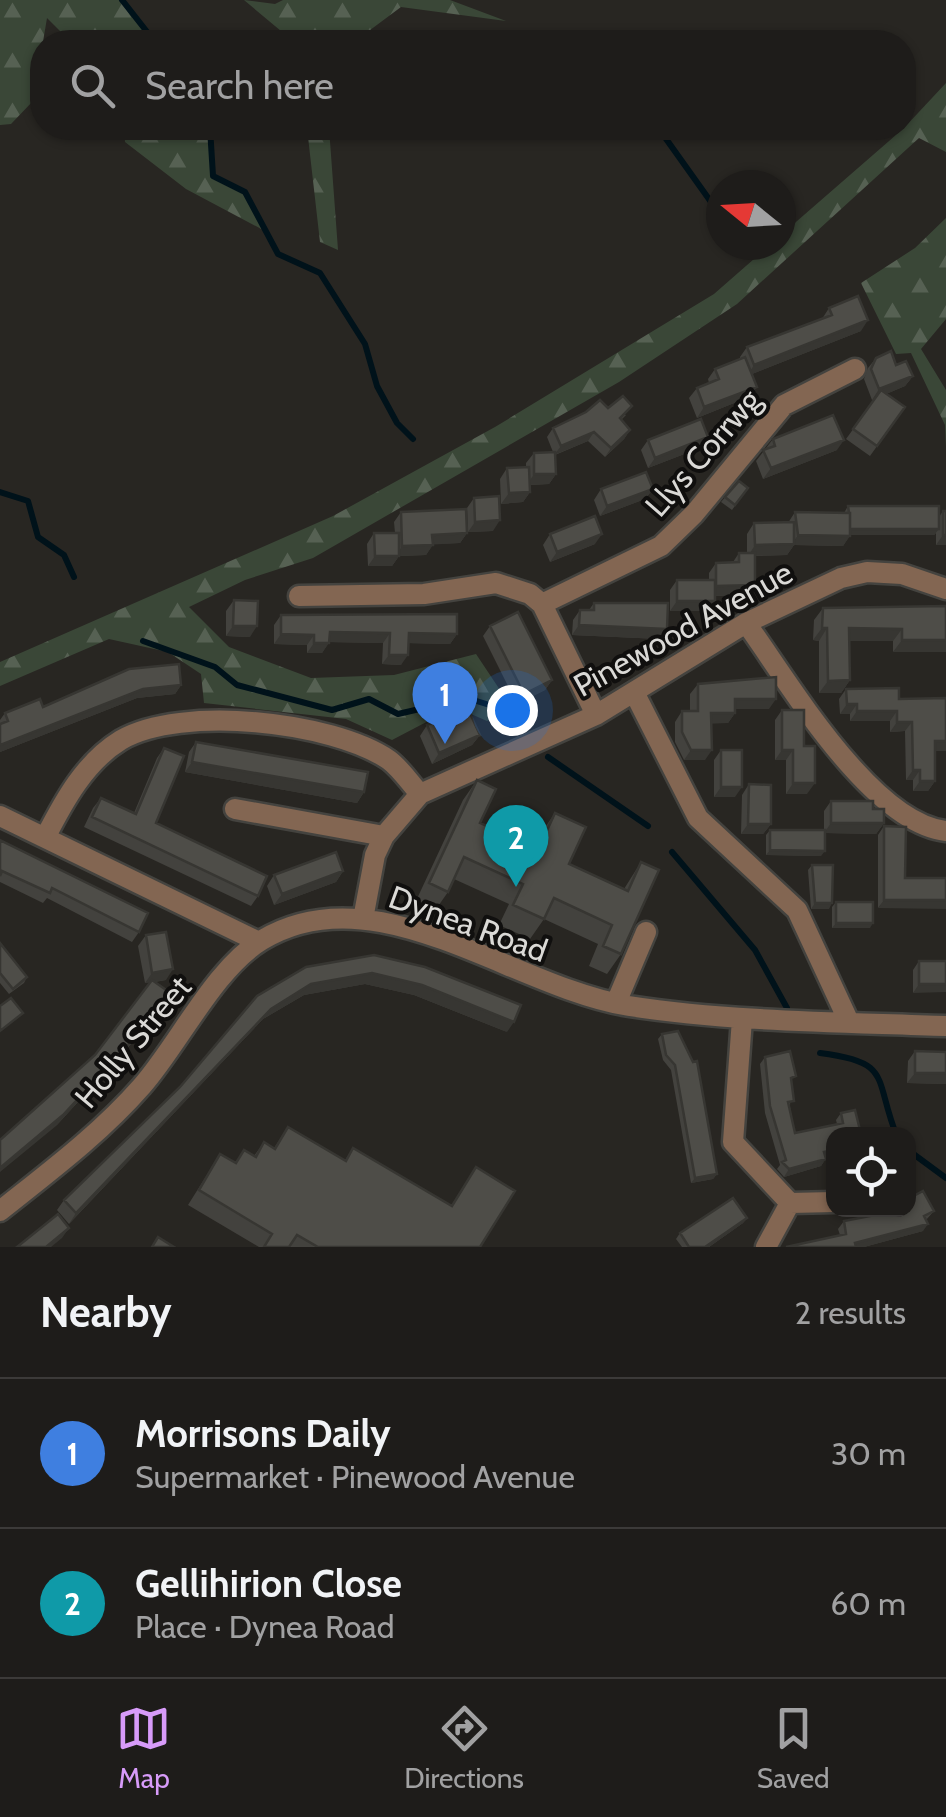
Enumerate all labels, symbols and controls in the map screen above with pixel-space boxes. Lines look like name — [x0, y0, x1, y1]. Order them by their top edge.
search box — [30, 30, 916, 140]
icon: search — [65, 58, 120, 113]
text: Search here — [145, 62, 334, 109]
north arrow — [706, 170, 796, 260]
street label: Llys Corrwg — [637, 380, 769, 524]
street label: Pinewood Avenue — [567, 552, 799, 705]
pin: 1 — [412, 662, 478, 744]
your location — [487, 685, 538, 736]
pin: 2 — [484, 804, 548, 887]
street label: Dynea Road — [384, 877, 553, 970]
street label: Holly Street — [66, 968, 199, 1116]
map controls — [826, 1127, 916, 1217]
button: locate — [826, 1127, 916, 1217]
text: Nearby — [40, 1286, 172, 1338]
text: 2 results — [795, 1293, 906, 1332]
text: Morrisons Daily — [135, 1410, 391, 1457]
text: 1 — [67, 1434, 78, 1473]
text: 30 m — [831, 1434, 906, 1473]
text: Supermarket · Pinewood Avenue — [135, 1457, 575, 1496]
text: Gellihirion Close — [135, 1560, 402, 1607]
text: 2 — [64, 1584, 81, 1623]
text: 60 m — [830, 1584, 906, 1623]
text: Place · Dynea Road — [135, 1607, 394, 1646]
tab: Map — [116, 1701, 171, 1795]
tab: Directions — [404, 1701, 524, 1795]
tab: Saved — [757, 1701, 830, 1795]

